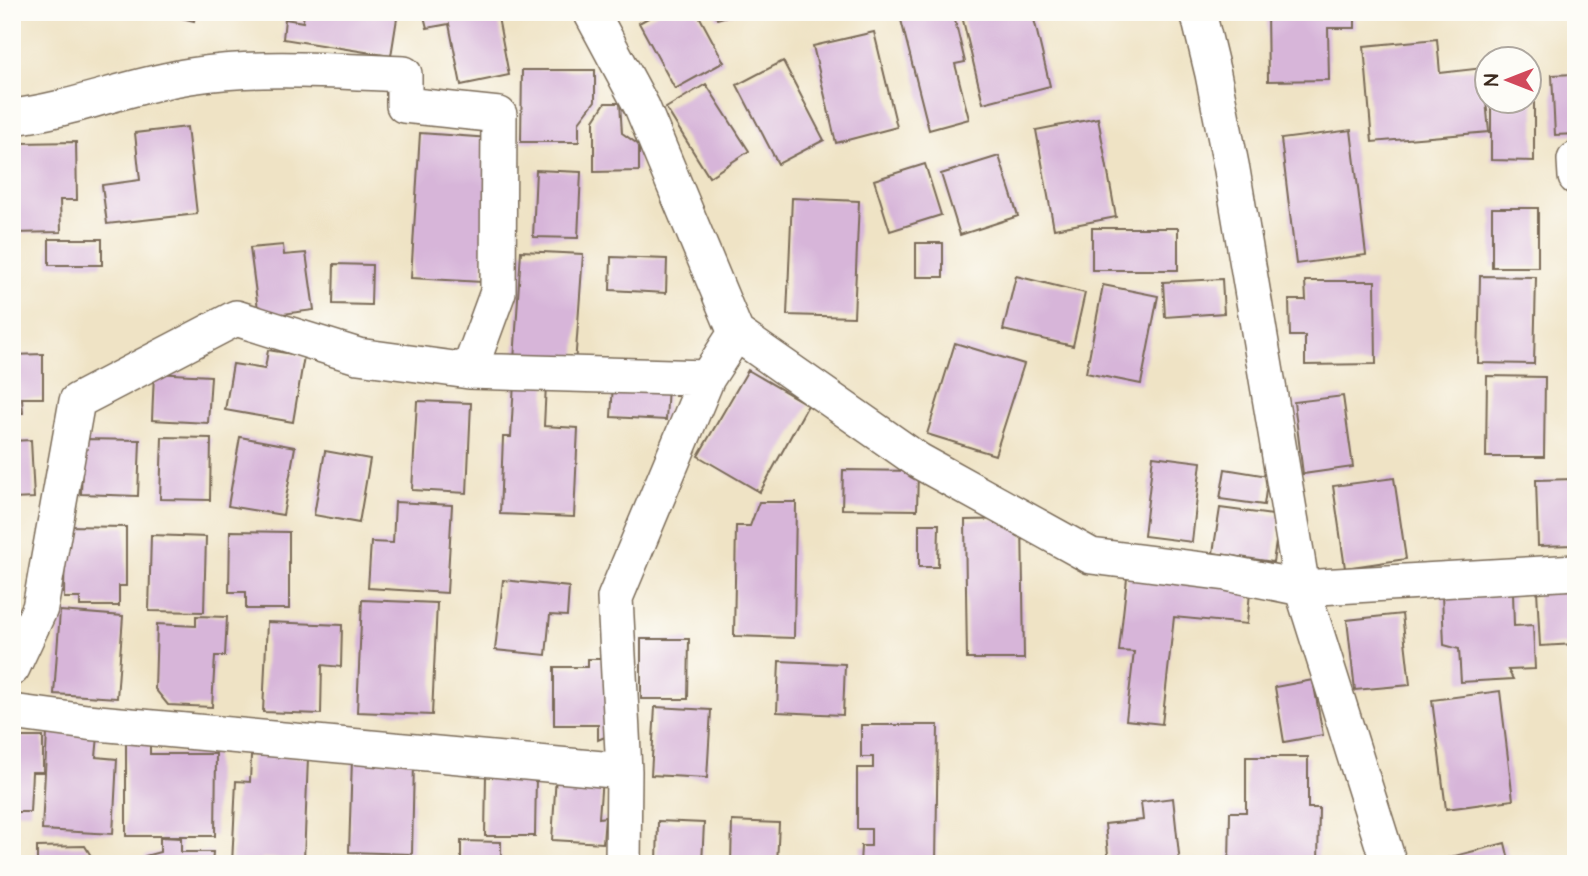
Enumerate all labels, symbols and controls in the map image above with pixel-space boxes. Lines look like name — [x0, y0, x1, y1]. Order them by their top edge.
north arrow — [1472, 46, 1542, 116]
text: N — [1479, 74, 1506, 86]

